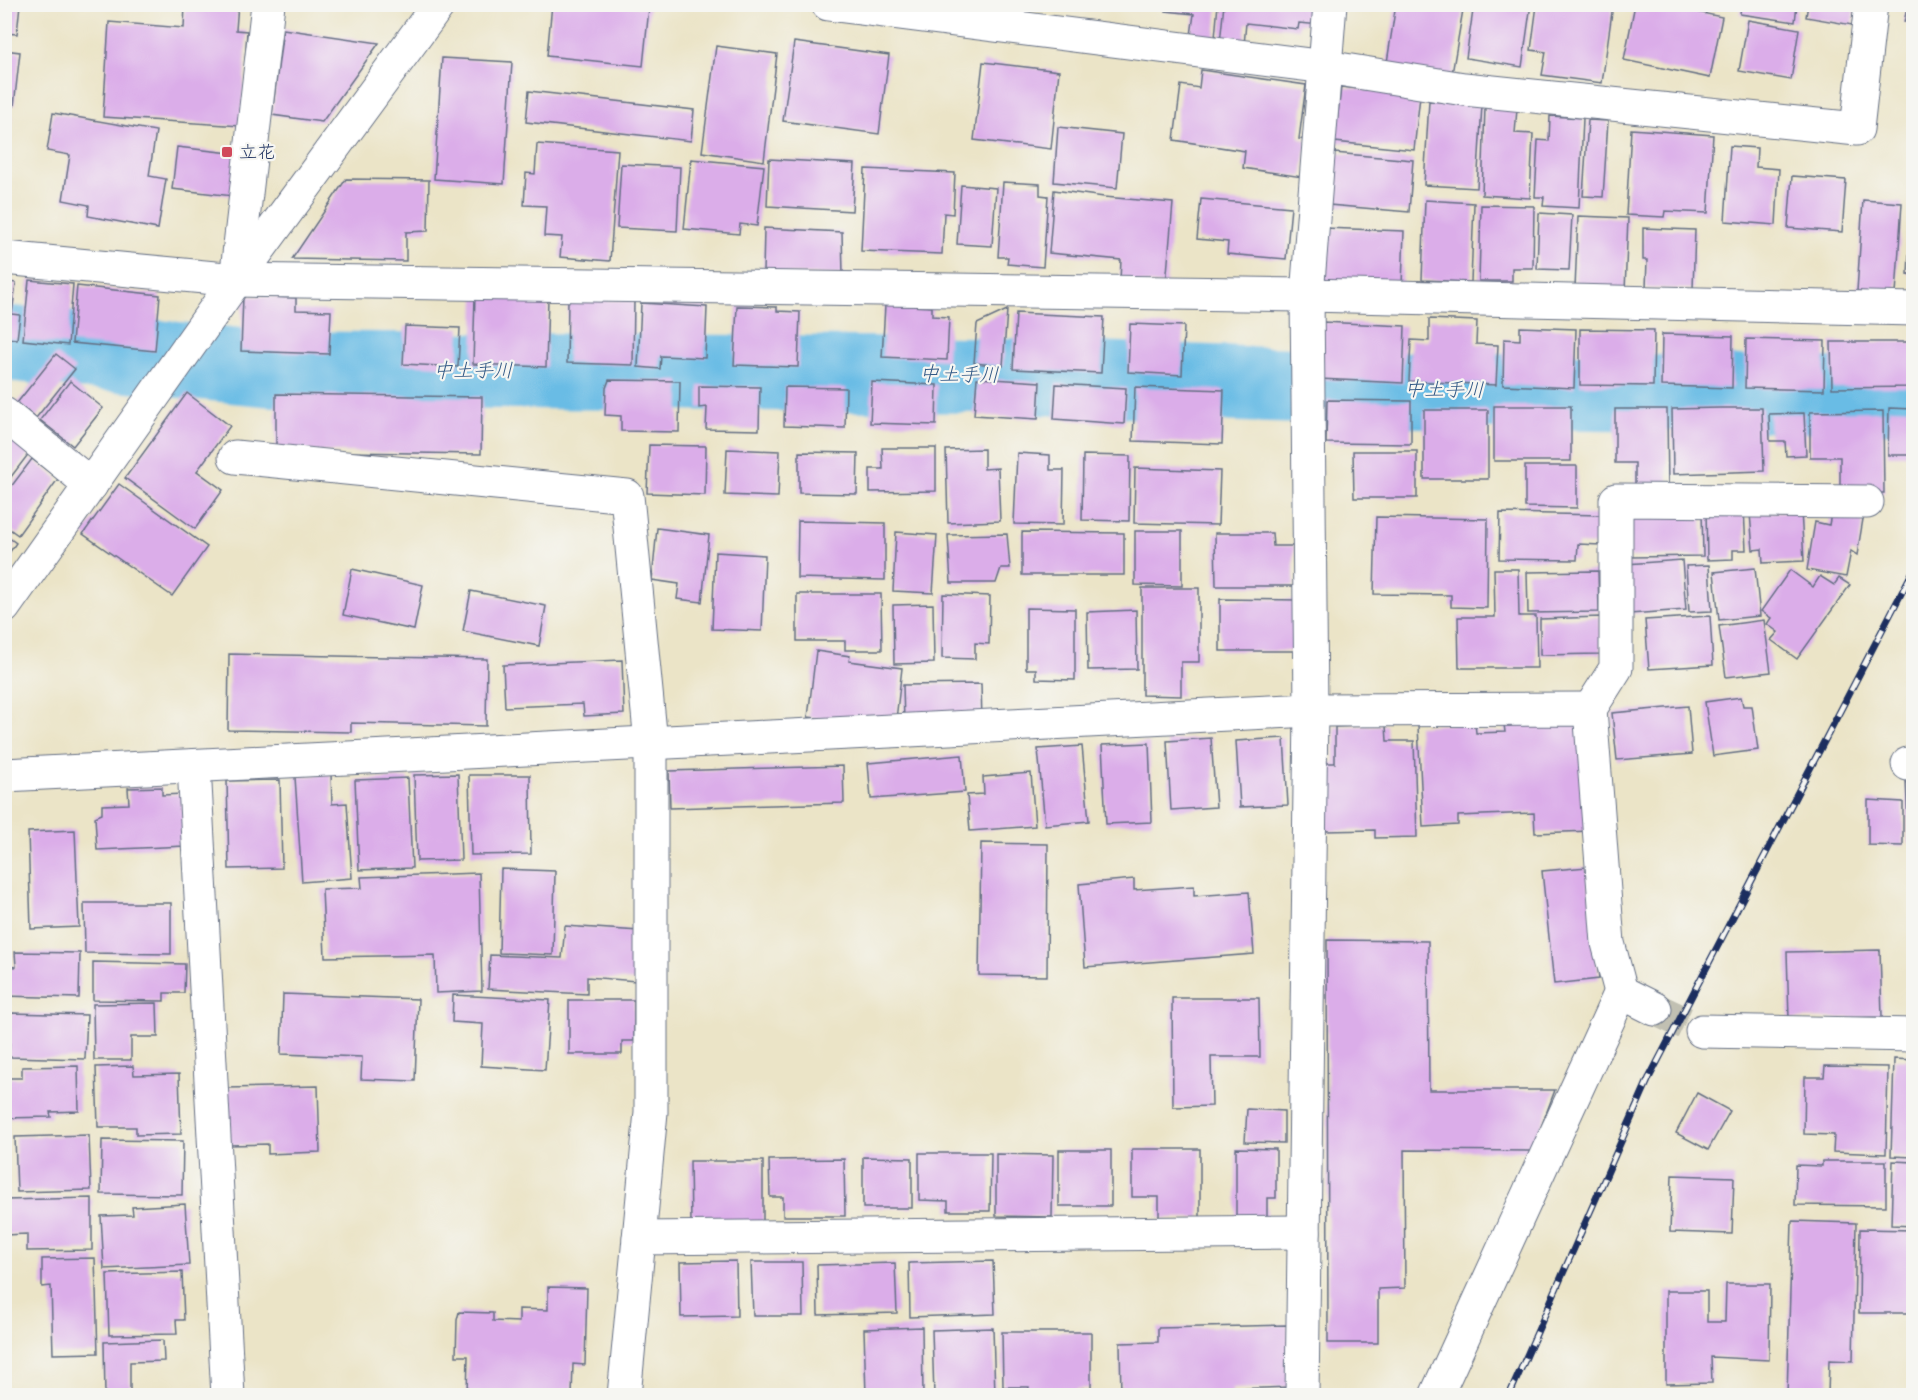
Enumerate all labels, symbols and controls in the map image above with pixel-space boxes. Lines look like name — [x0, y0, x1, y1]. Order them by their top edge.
place label: 立花 — [239, 142, 275, 163]
marker: 立花 — [220, 145, 234, 159]
water label: 中土手川 — [433, 359, 513, 383]
water label: 中土手川 — [919, 362, 999, 388]
water label: 中土手川 — [1404, 377, 1484, 403]

